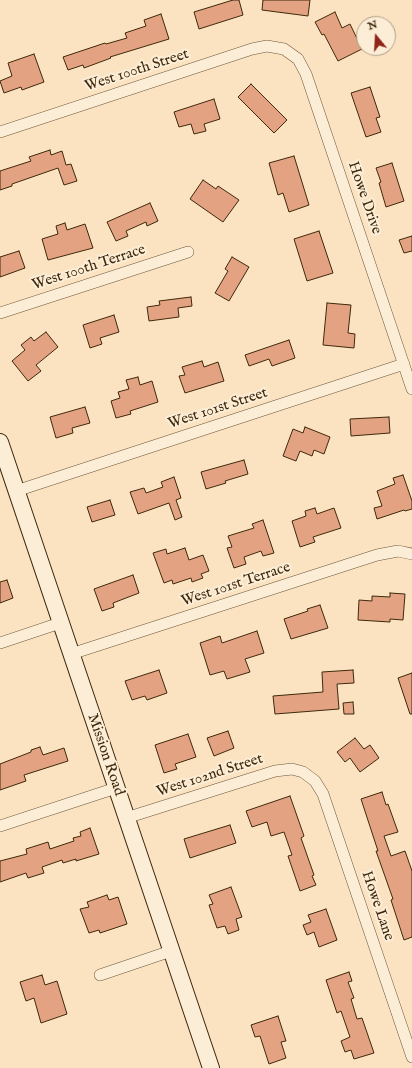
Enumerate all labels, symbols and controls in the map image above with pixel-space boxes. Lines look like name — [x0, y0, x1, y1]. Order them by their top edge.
north arrow — [356, 16, 396, 56]
text: N — [366, 17, 379, 34]
street label: West 100th Street — [83, 46, 191, 96]
street label: Howe Drive — [343, 159, 385, 237]
street label: West 100th Terrace — [30, 241, 148, 295]
street label: West 101st Street — [166, 384, 270, 434]
street label: West 101st Terrace — [179, 559, 293, 611]
street label: Mission Road — [83, 712, 127, 798]
street label: West 102nd Street — [155, 750, 265, 802]
street label: Howe Lane — [357, 869, 397, 943]

